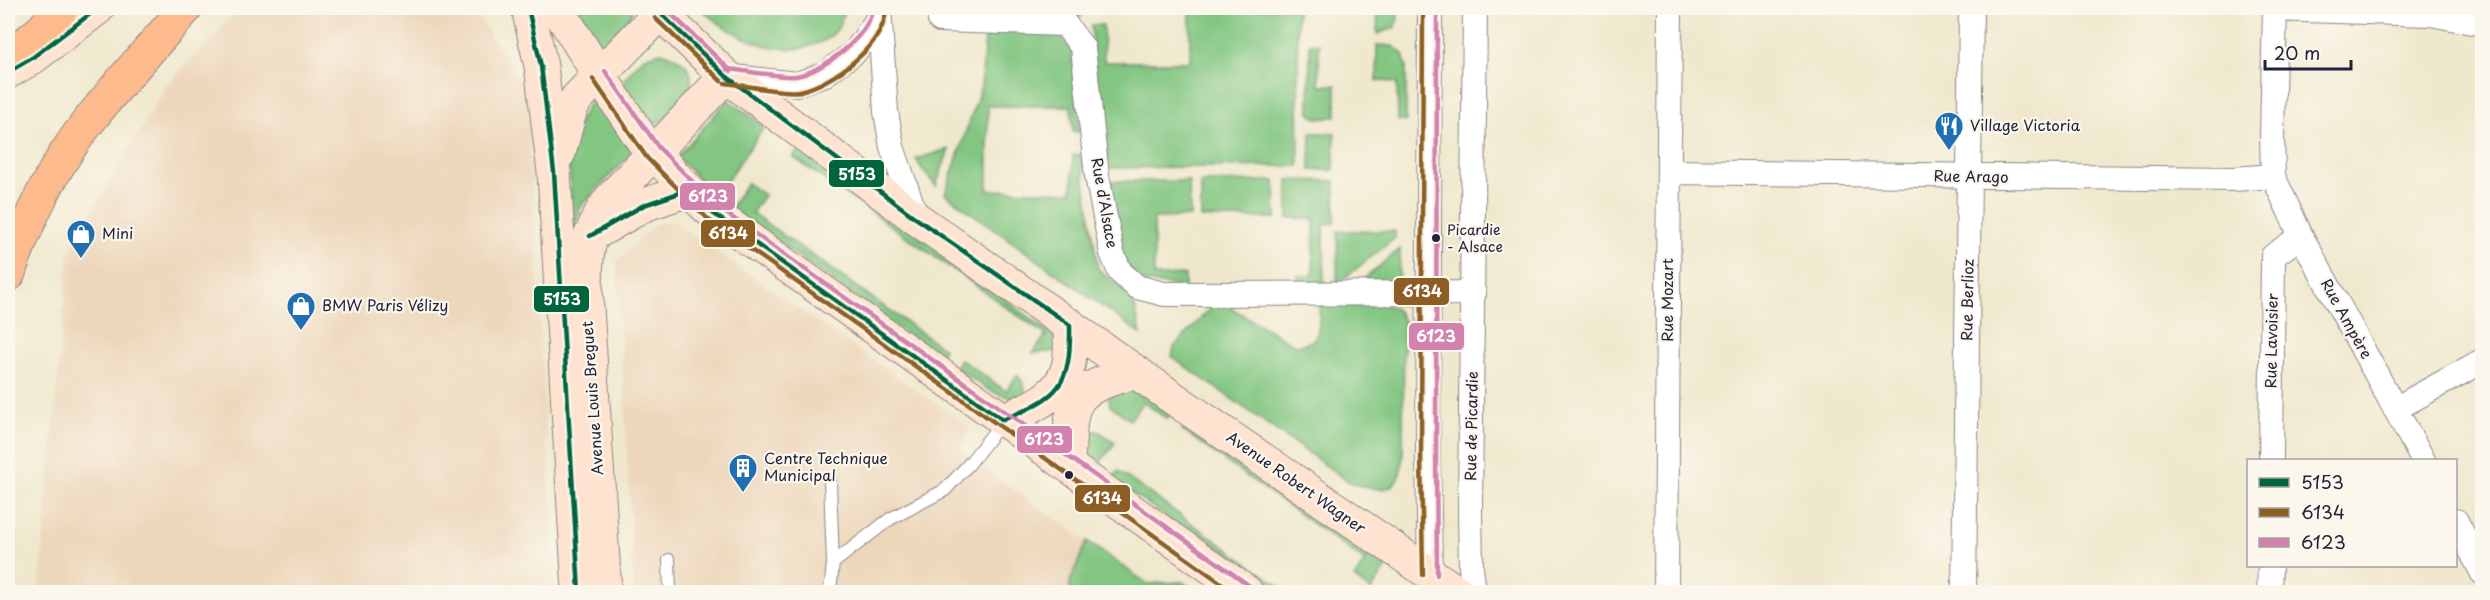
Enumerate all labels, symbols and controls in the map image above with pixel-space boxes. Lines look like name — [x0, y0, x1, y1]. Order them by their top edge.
scale bar — [2265, 33, 2350, 71]
text: 20 m — [2274, 39, 2320, 66]
restaurant icon: Village Victoria — [1933, 110, 1965, 152]
place label: Village Victoria — [1970, 113, 2081, 136]
street label: Rue d'Alsace — [1086, 156, 1125, 250]
line badge: 5153 — [828, 159, 885, 188]
text: 5153 — [838, 161, 876, 185]
street label: Rue Arago — [1933, 163, 2009, 188]
line badge: 6123 — [679, 182, 736, 211]
text: 6123 — [688, 183, 728, 207]
shop icon: Mini — [65, 218, 97, 260]
line badge: 6134 — [700, 219, 756, 248]
place label: Picardie - Alsace — [1447, 219, 1503, 257]
text: 6134 — [708, 220, 748, 244]
place label: Mini — [102, 221, 133, 244]
marker: Picardie - Alsace — [1430, 232, 1442, 244]
street label: Rue Mozart — [1655, 258, 1678, 342]
street label: Rue Berlioz — [1954, 258, 1979, 341]
street label: Rue Ampère — [2316, 274, 2379, 363]
line badge: 6134 — [1393, 277, 1450, 306]
text: 6134 — [1402, 278, 1442, 302]
line badge: 5153 — [533, 285, 590, 313]
text: 5153 — [543, 286, 581, 310]
shop icon: BMW Paris Vélizy — [285, 290, 317, 332]
place label: BMW Paris Vélizy — [322, 293, 448, 316]
street label: Rue Lavoisier — [2258, 293, 2283, 389]
street label: Avenue Louis Breguet — [575, 320, 608, 476]
line badge: 6123 — [1408, 322, 1465, 351]
text: 6123 — [1416, 323, 1456, 347]
street label: Rue de Picardie — [1458, 371, 1483, 481]
line badge: 6123 — [1016, 425, 1073, 454]
street label: Avenue Robert Wagner — [1222, 425, 1372, 539]
text: 6123 — [1024, 426, 1064, 450]
place label: Centre Technique Municipal — [764, 446, 888, 486]
building icon: Centre Technique Municipal — [727, 452, 759, 494]
legend — [2247, 459, 2457, 567]
text: 5153 — [2301, 468, 2344, 495]
unlabelled marker — [1063, 469, 1075, 481]
line badge: 6134 — [1074, 484, 1131, 513]
text: 6134 — [1082, 485, 1122, 509]
text: 6134 — [2301, 498, 2345, 525]
text: 6123 — [2301, 528, 2346, 555]

